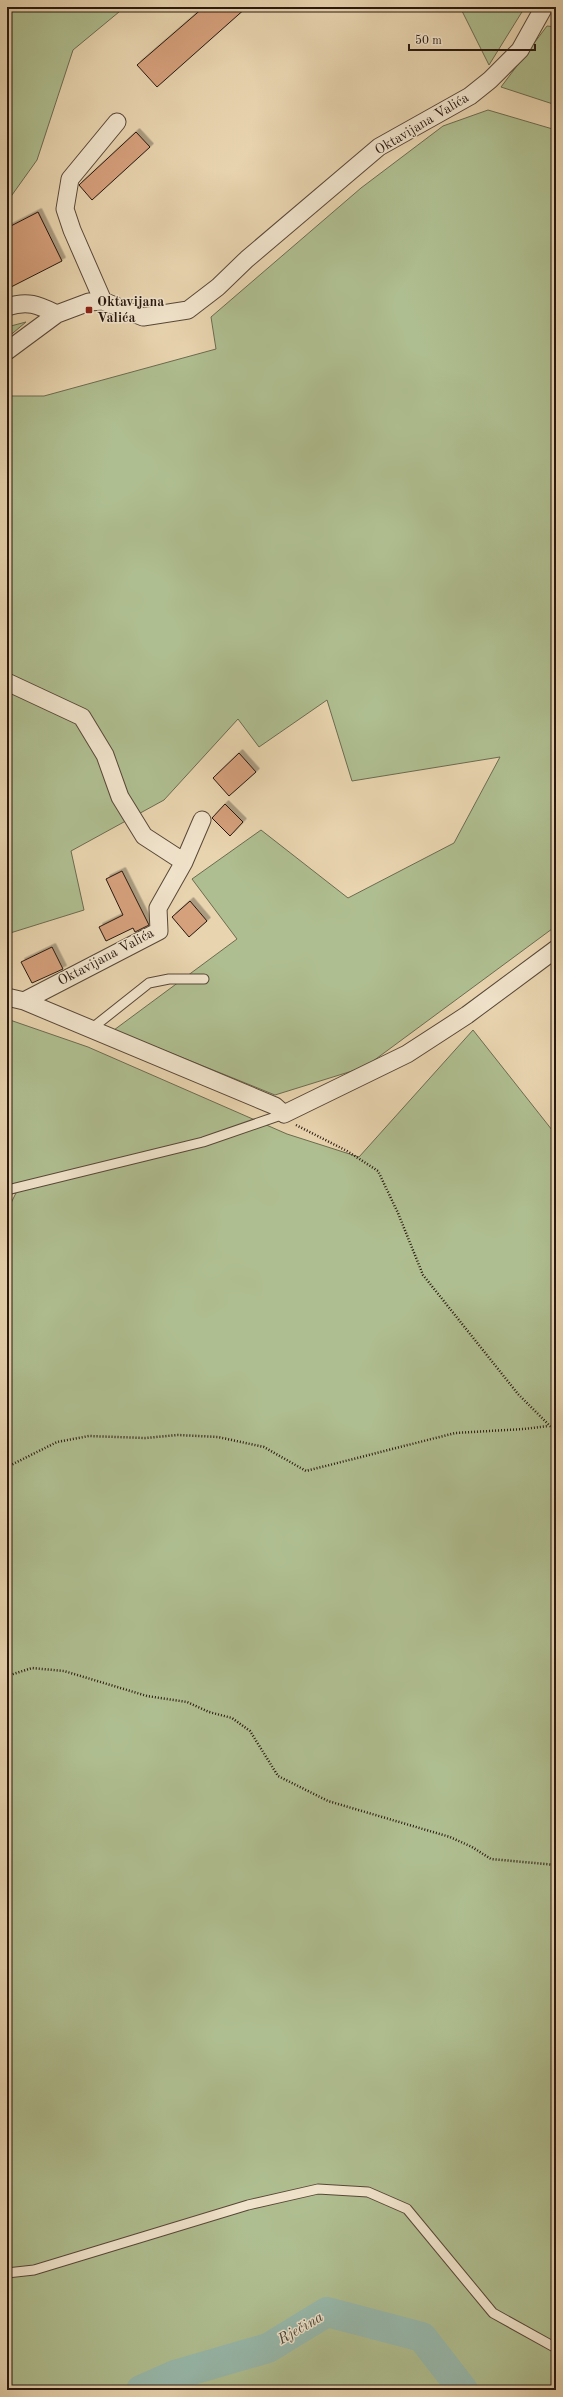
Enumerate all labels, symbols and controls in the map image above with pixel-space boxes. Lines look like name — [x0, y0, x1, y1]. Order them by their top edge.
scale bar — [409, 26, 535, 52]
text: 50 m — [415, 34, 442, 47]
street label: Oktavijana Valića — [373, 90, 471, 157]
place label: Oktavijana Valića — [97, 295, 164, 325]
marker: Oktavijana Valića — [84, 305, 94, 315]
street label: Oktavijana Valića — [56, 926, 156, 988]
water label: Rječina — [275, 2310, 326, 2348]

